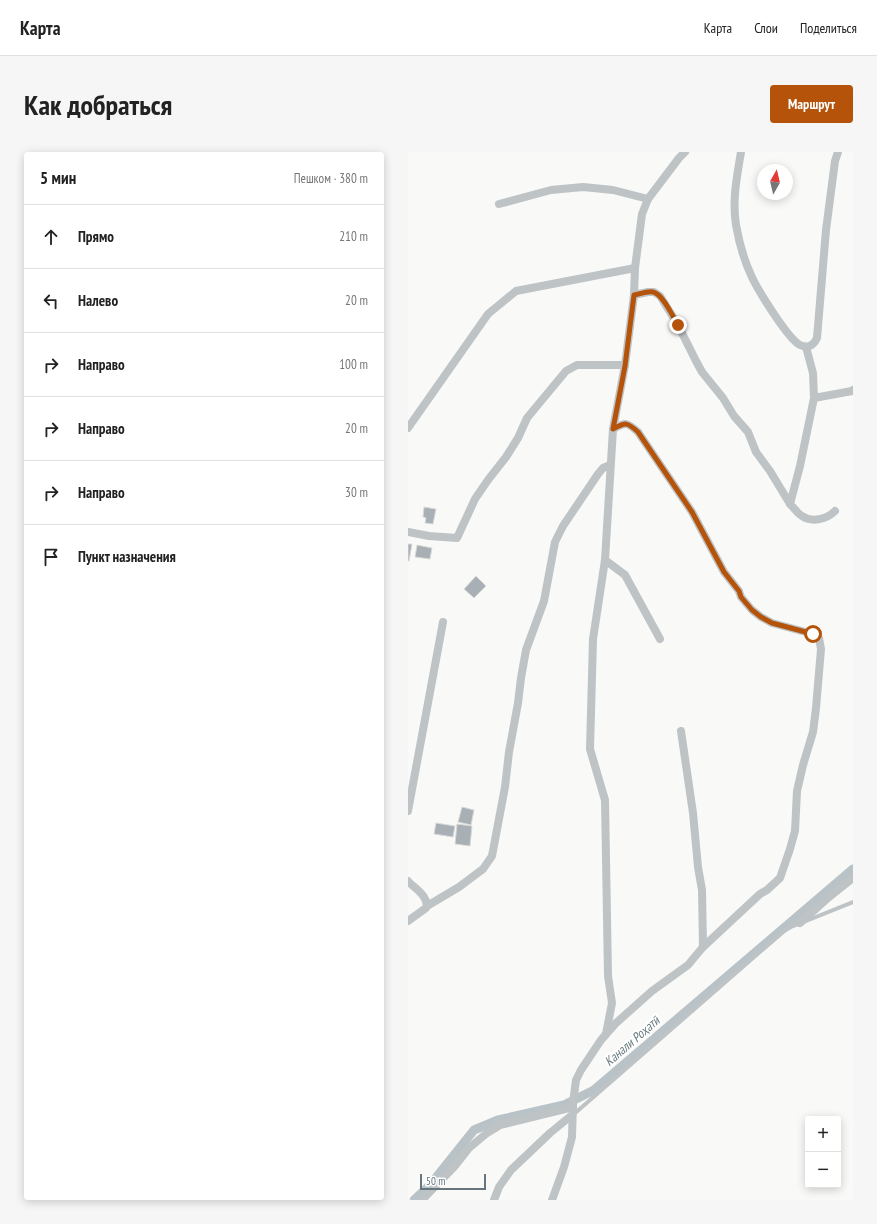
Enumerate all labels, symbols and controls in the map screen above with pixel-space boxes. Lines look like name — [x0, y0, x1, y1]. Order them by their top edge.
text: Карта — [20, 16, 61, 40]
text: Карта — [704, 19, 732, 37]
text: Слои — [754, 19, 778, 37]
text: Поделиться — [800, 19, 857, 37]
button: Маршрут — [770, 85, 853, 123]
text: Как добраться — [24, 86, 172, 123]
north arrow — [757, 164, 793, 200]
text: 5 мин — [40, 167, 76, 189]
text: Пешком · 380 m — [294, 170, 368, 187]
icon: ahead — [40, 226, 62, 248]
text: Прямо — [78, 227, 114, 246]
text: 210 m — [339, 228, 368, 245]
icon: left — [40, 290, 62, 312]
text: Налево — [78, 291, 118, 310]
text: 20 m — [345, 292, 368, 309]
route end — [669, 316, 687, 334]
icon: right — [40, 354, 62, 376]
text: Направо — [78, 355, 125, 374]
text: 100 m — [339, 356, 368, 373]
icon: right — [40, 418, 62, 440]
text: Направо — [78, 419, 125, 438]
text: 20 m — [345, 420, 368, 437]
icon: right — [40, 482, 62, 504]
text: Направо — [78, 483, 125, 502]
text: 30 m — [345, 484, 368, 501]
icon: arrive — [40, 546, 62, 568]
text: Пункт назначения — [78, 547, 176, 566]
route start — [804, 625, 822, 643]
water label: Канали Роҳатӣ — [601, 1011, 664, 1070]
map controls — [805, 1116, 841, 1188]
button: + — [805, 1116, 841, 1152]
button: − — [805, 1152, 841, 1188]
scale bar — [420, 1172, 486, 1191]
text: 50 m — [426, 1174, 445, 1188]

